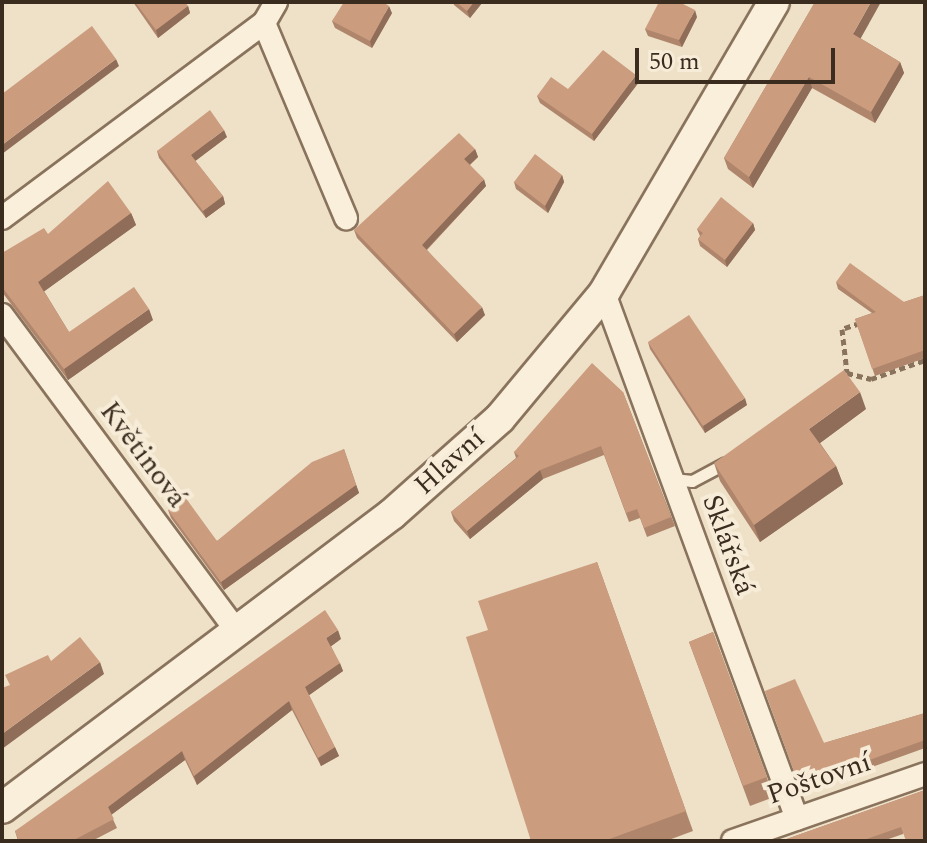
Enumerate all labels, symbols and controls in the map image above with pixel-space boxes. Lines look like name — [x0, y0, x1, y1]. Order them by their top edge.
scale bar — [639, 32, 839, 82]
text: 50 m — [649, 44, 700, 80]
street label: Květinová — [92, 395, 194, 515]
street label: Hlavní — [408, 422, 492, 502]
street label: Sklářská — [694, 490, 762, 600]
street label: Poštovní — [763, 746, 875, 812]

